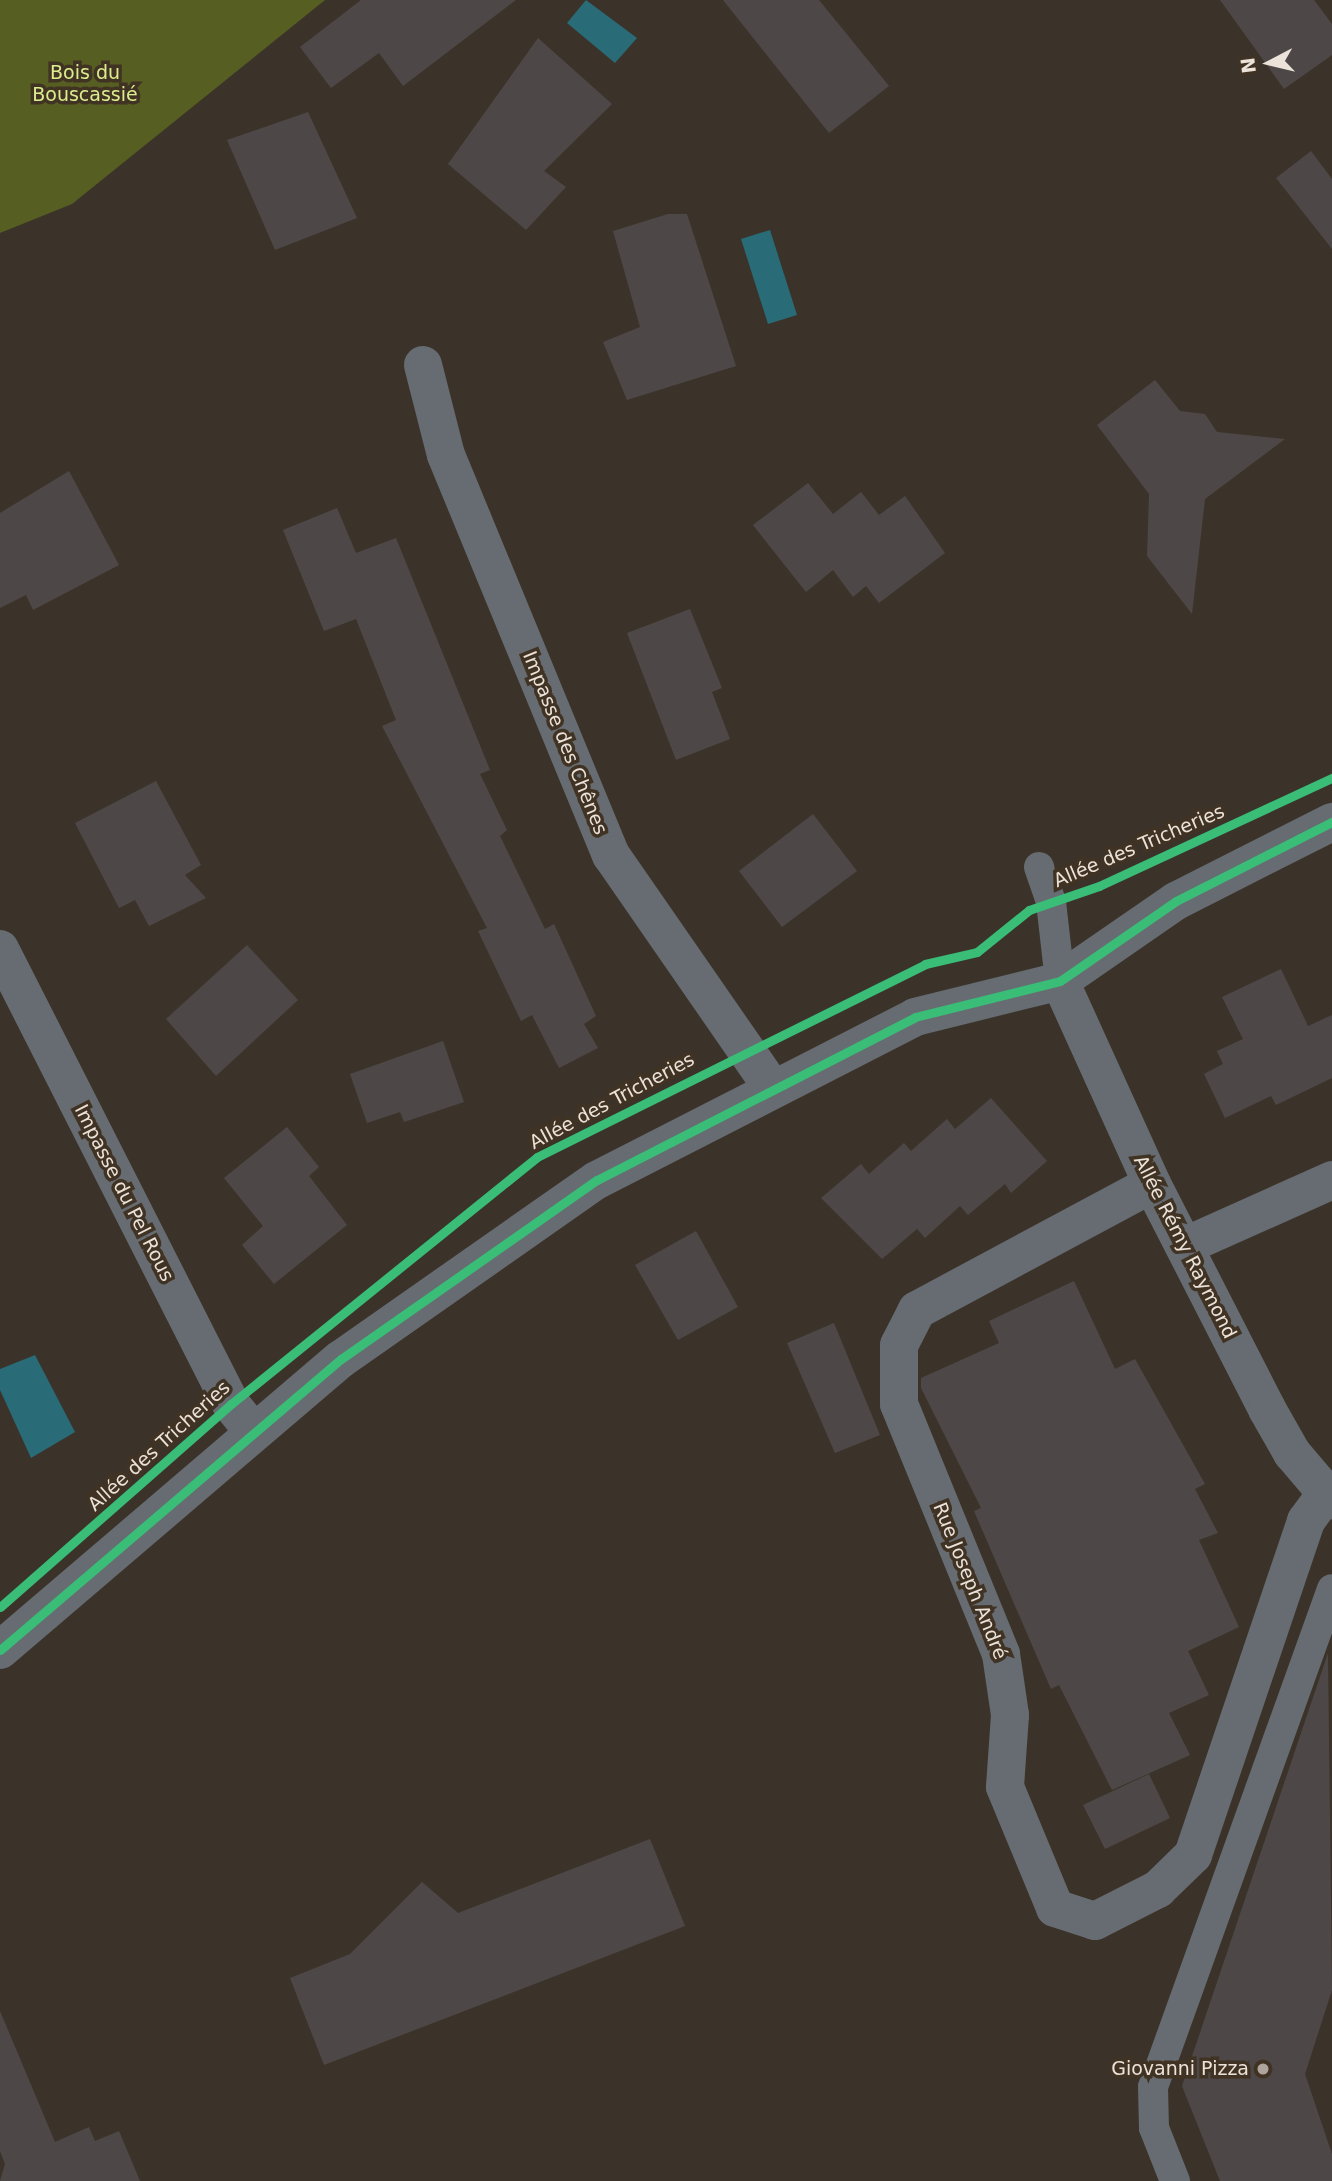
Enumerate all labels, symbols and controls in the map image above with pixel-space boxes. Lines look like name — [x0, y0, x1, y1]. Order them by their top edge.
north arrow — [1234, 28, 1304, 98]
text: N — [1236, 56, 1260, 75]
park label: Bois du Bouscassié — [32, 62, 138, 106]
street label: Impasse des Chênes — [518, 648, 612, 838]
street label: Allée des Tricheries — [1050, 800, 1228, 892]
street label: Allée des Tricheries — [526, 1048, 698, 1154]
street label: Impasse du Pel Rous — [70, 1101, 178, 1285]
street label: Allée Rémy Raymond — [1129, 1152, 1241, 1342]
street label: Allée des Tricheries — [83, 1376, 235, 1516]
street label: Rue Joseph André — [928, 1499, 1012, 1663]
place label: Giovanni Pizza — [1111, 2058, 1249, 2080]
marker: Giovanni Pizza — [1255, 2061, 1271, 2077]

